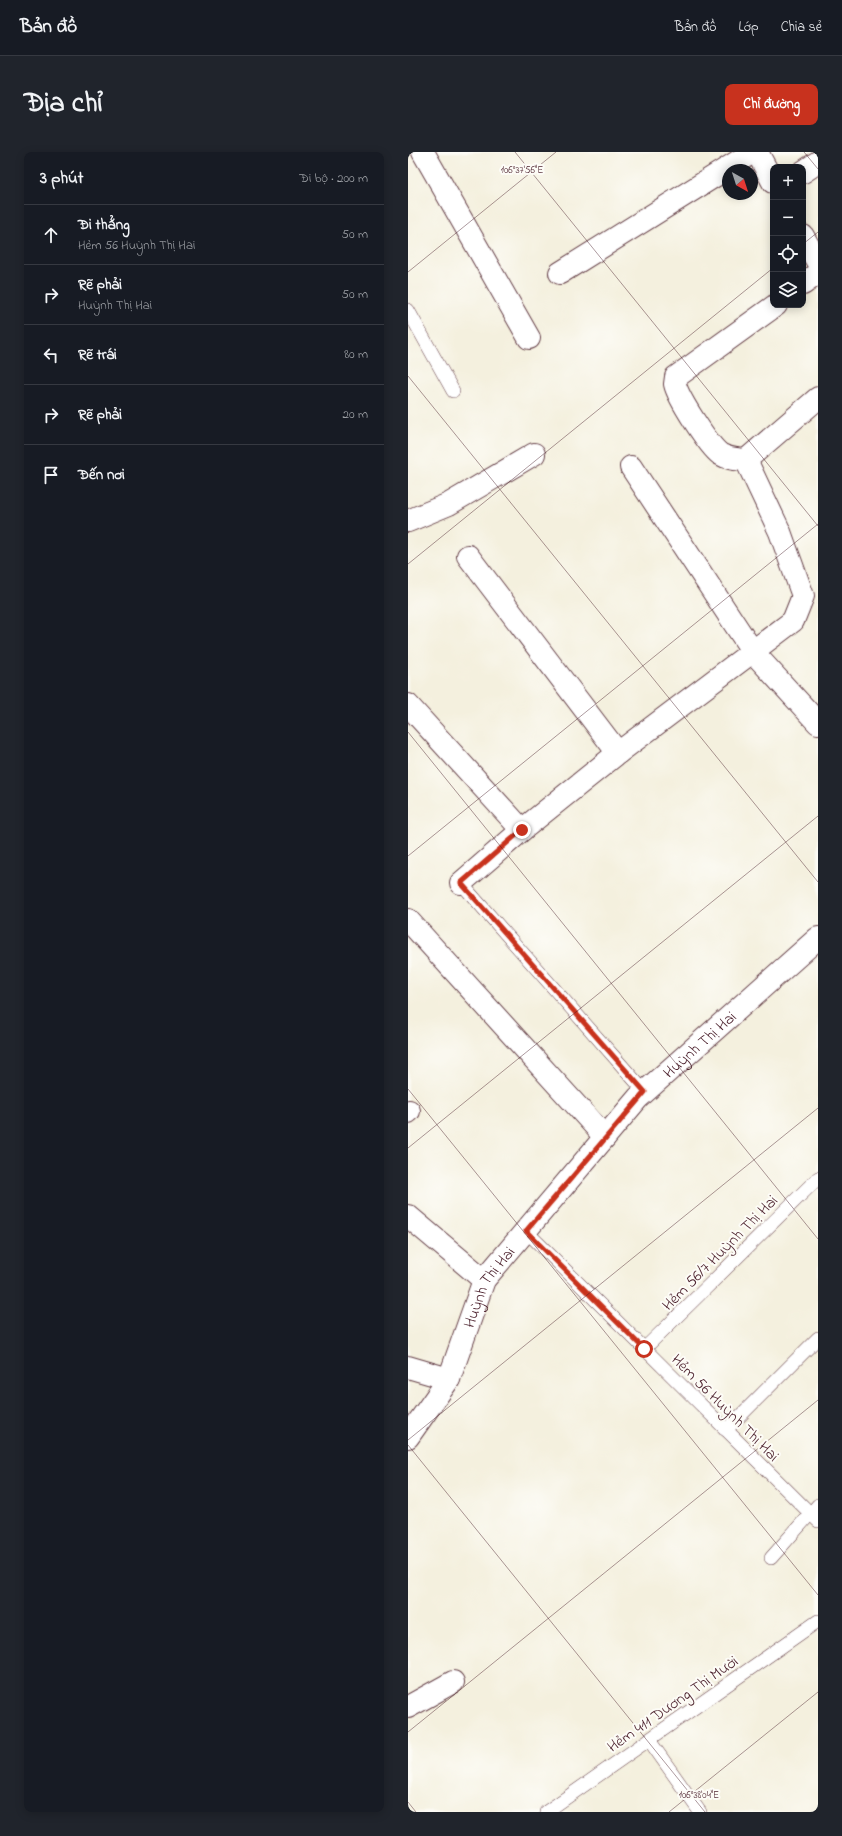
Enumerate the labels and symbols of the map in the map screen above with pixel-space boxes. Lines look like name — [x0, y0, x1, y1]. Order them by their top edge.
text: 106°37'56"E — [501, 163, 543, 178]
north arrow — [722, 164, 758, 200]
route end — [513, 821, 531, 839]
street label: Huỳnh Thị Hai — [658, 1006, 742, 1085]
street label: Hẻm 56/7 Huỳnh Thị Hai — [657, 1190, 784, 1317]
street label: Huỳnh Thị Hai — [458, 1242, 522, 1332]
route start — [635, 1340, 653, 1358]
street label: Hẻm 56 Huỳnh Thị Hai — [665, 1349, 784, 1468]
street label: Hẻm 411 Dương Thị Mười — [603, 1650, 744, 1759]
text: 106°38'04"E — [679, 1788, 719, 1803]

